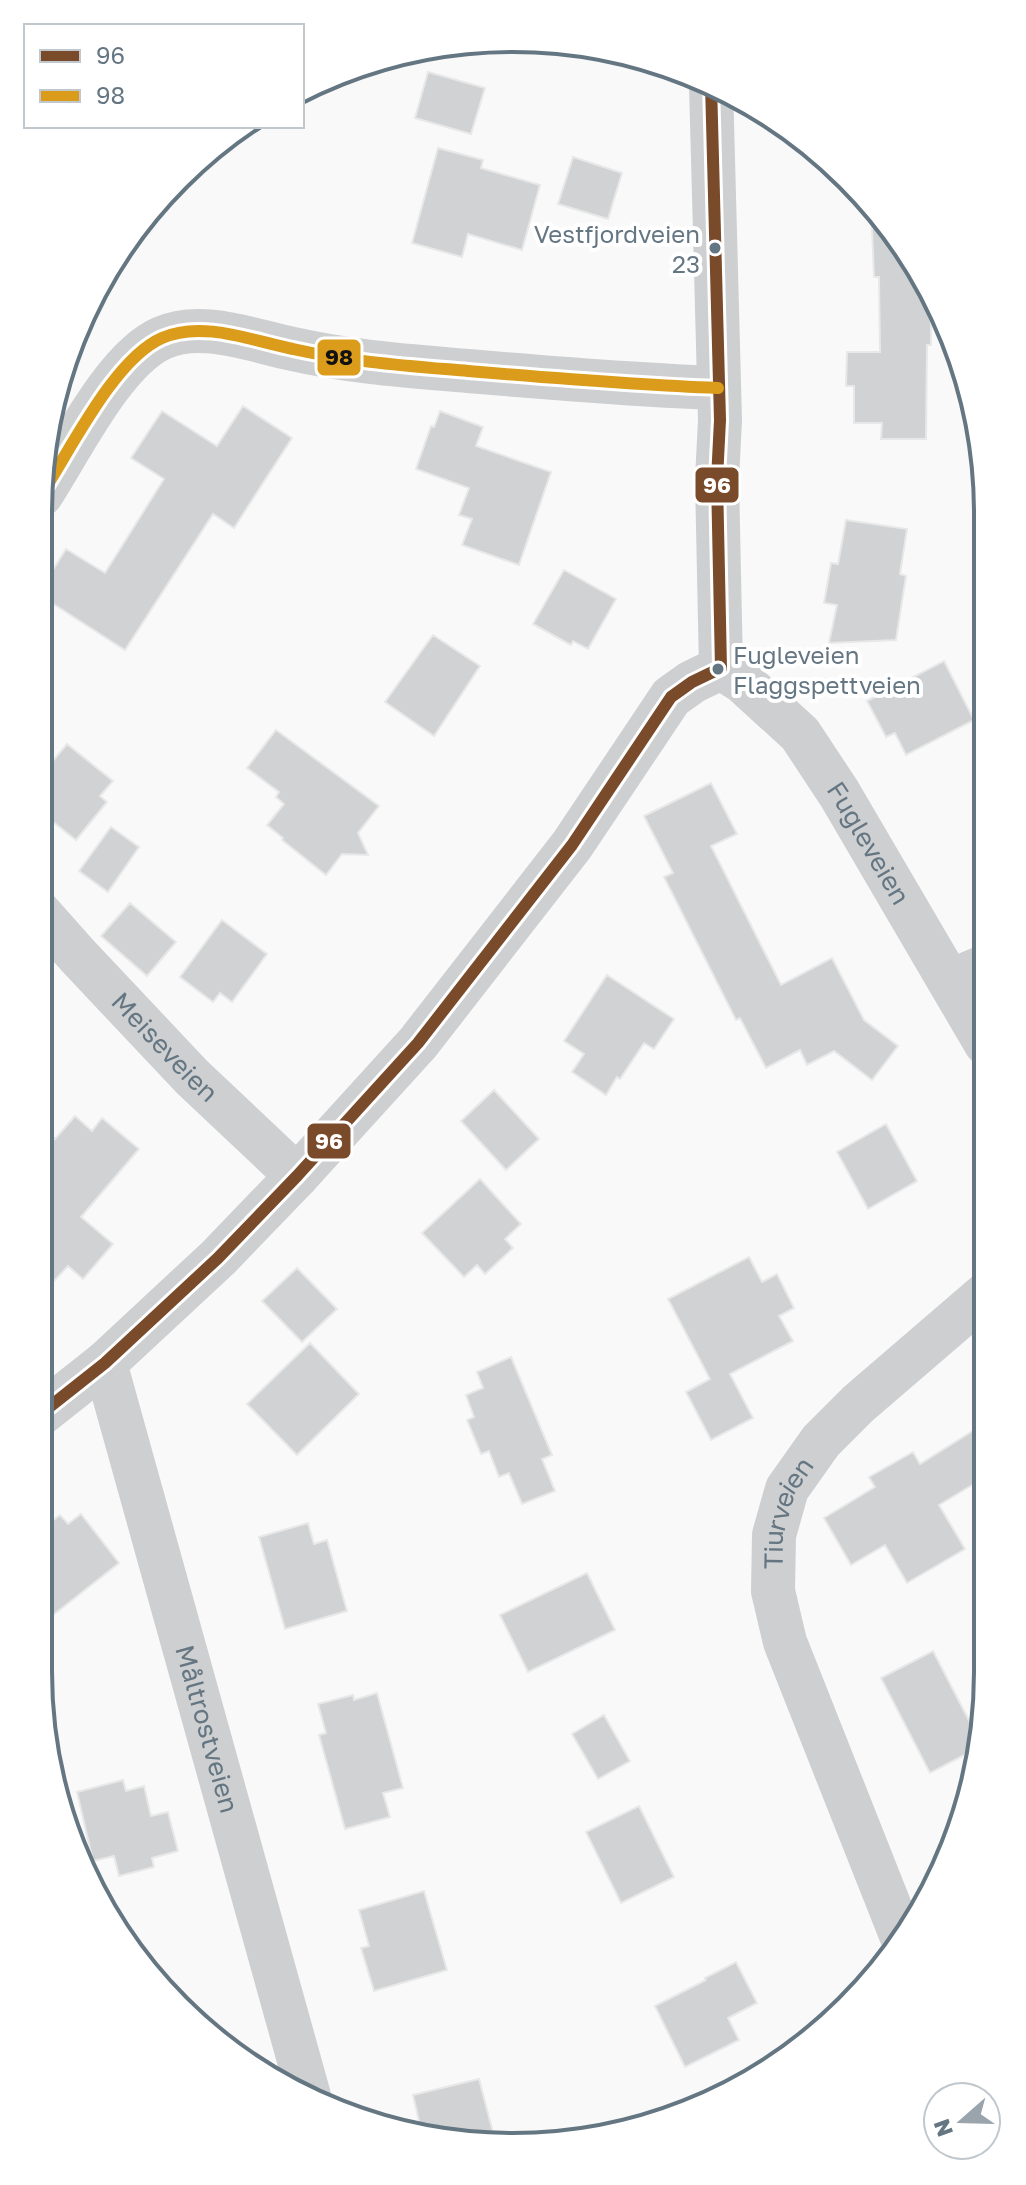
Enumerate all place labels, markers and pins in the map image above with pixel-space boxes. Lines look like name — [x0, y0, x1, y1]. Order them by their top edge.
place label: Vestfjordveien 23 — [534, 219, 700, 278]
marker: Vestfjordveien 23 — [707, 240, 723, 256]
place label: Fugleveien Flaggspettveien — [733, 640, 921, 699]
marker: Fugleveien Flaggspettveien — [710, 661, 726, 677]

